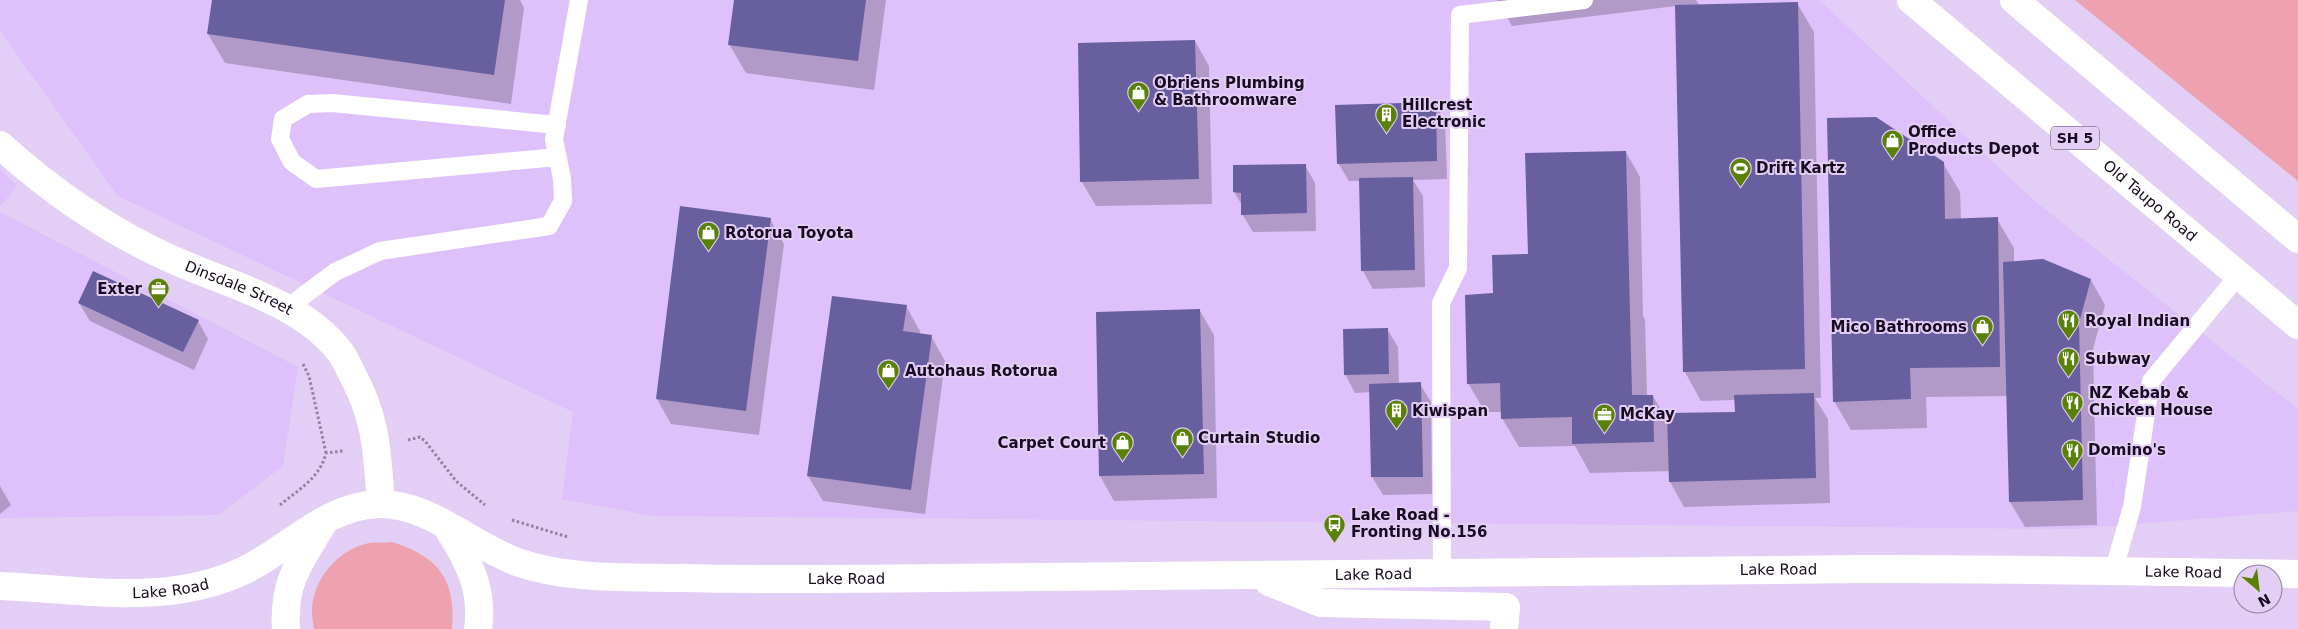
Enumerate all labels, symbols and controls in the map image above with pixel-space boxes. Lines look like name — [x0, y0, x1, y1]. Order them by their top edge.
place label: Obriens Plumbing & Bathroomware — [1154, 74, 1305, 109]
shop icon: Obriens Plumbing & Bathroomware — [1126, 80, 1150, 111]
place label: Hillcrest Electronic — [1402, 96, 1486, 131]
building icon: Hillcrest Electronic — [1374, 102, 1398, 133]
place label: Office Products Depot — [1908, 123, 2039, 158]
road number: SH 5 — [2051, 126, 2099, 150]
shop icon: Office Products Depot — [1880, 129, 1904, 160]
sports icon: Drift Kartz — [1728, 156, 1752, 187]
street label: Old Taupo Road — [2099, 156, 2200, 245]
place label: Drift Kartz — [1756, 159, 1845, 177]
shop icon: Rotorua Toyota — [697, 221, 721, 252]
place label: Rotorua Toyota — [725, 224, 854, 242]
street label: Dinsdale Street — [182, 257, 296, 319]
office icon: Exter — [146, 277, 170, 308]
place label: Exter — [97, 280, 143, 298]
restaurant icon: Royal Indian — [2057, 309, 2081, 340]
place label: Royal Indian — [2085, 312, 2190, 330]
shop icon: Mico Bathrooms — [1971, 315, 1995, 346]
place label: Mico Bathrooms — [1831, 318, 1967, 336]
restaurant icon: Subway — [2057, 347, 2081, 378]
place label: Subway — [2085, 350, 2151, 368]
shop icon: Autohaus Rotorua — [877, 359, 901, 390]
place label: Autohaus Rotorua — [905, 362, 1058, 380]
place label: NZ Kebab & Chicken House — [2089, 384, 2213, 419]
restaurant icon: NZ Kebab & Chicken House — [2061, 390, 2085, 421]
building icon: Kiwispan — [1384, 399, 1408, 430]
place label: Kiwispan — [1412, 402, 1488, 420]
office icon: McKay — [1592, 402, 1616, 433]
place label: McKay — [1620, 405, 1675, 423]
shop icon: Curtain Studio — [1170, 426, 1194, 457]
place label: Curtain Studio — [1198, 429, 1320, 447]
shop icon: Carpet Court — [1110, 431, 1134, 462]
place label: Carpet Court — [998, 434, 1106, 452]
restaurant icon: Domino's — [2060, 438, 2084, 469]
place label: Domino's — [2088, 441, 2166, 459]
place label: Lake Road - Fronting No.156 — [1351, 506, 1488, 541]
bus stop icon: Lake Road - Fronting No.156 — [1323, 512, 1347, 543]
street label: Lake Road — [1740, 560, 1817, 579]
street label: Lake Road — [2145, 563, 2222, 582]
north arrow — [2233, 564, 2283, 614]
street label: Lake Road — [1335, 565, 1412, 584]
street label: Lake Road — [808, 570, 885, 588]
street label: Lake Road — [132, 575, 211, 602]
text: N — [2255, 591, 2273, 610]

